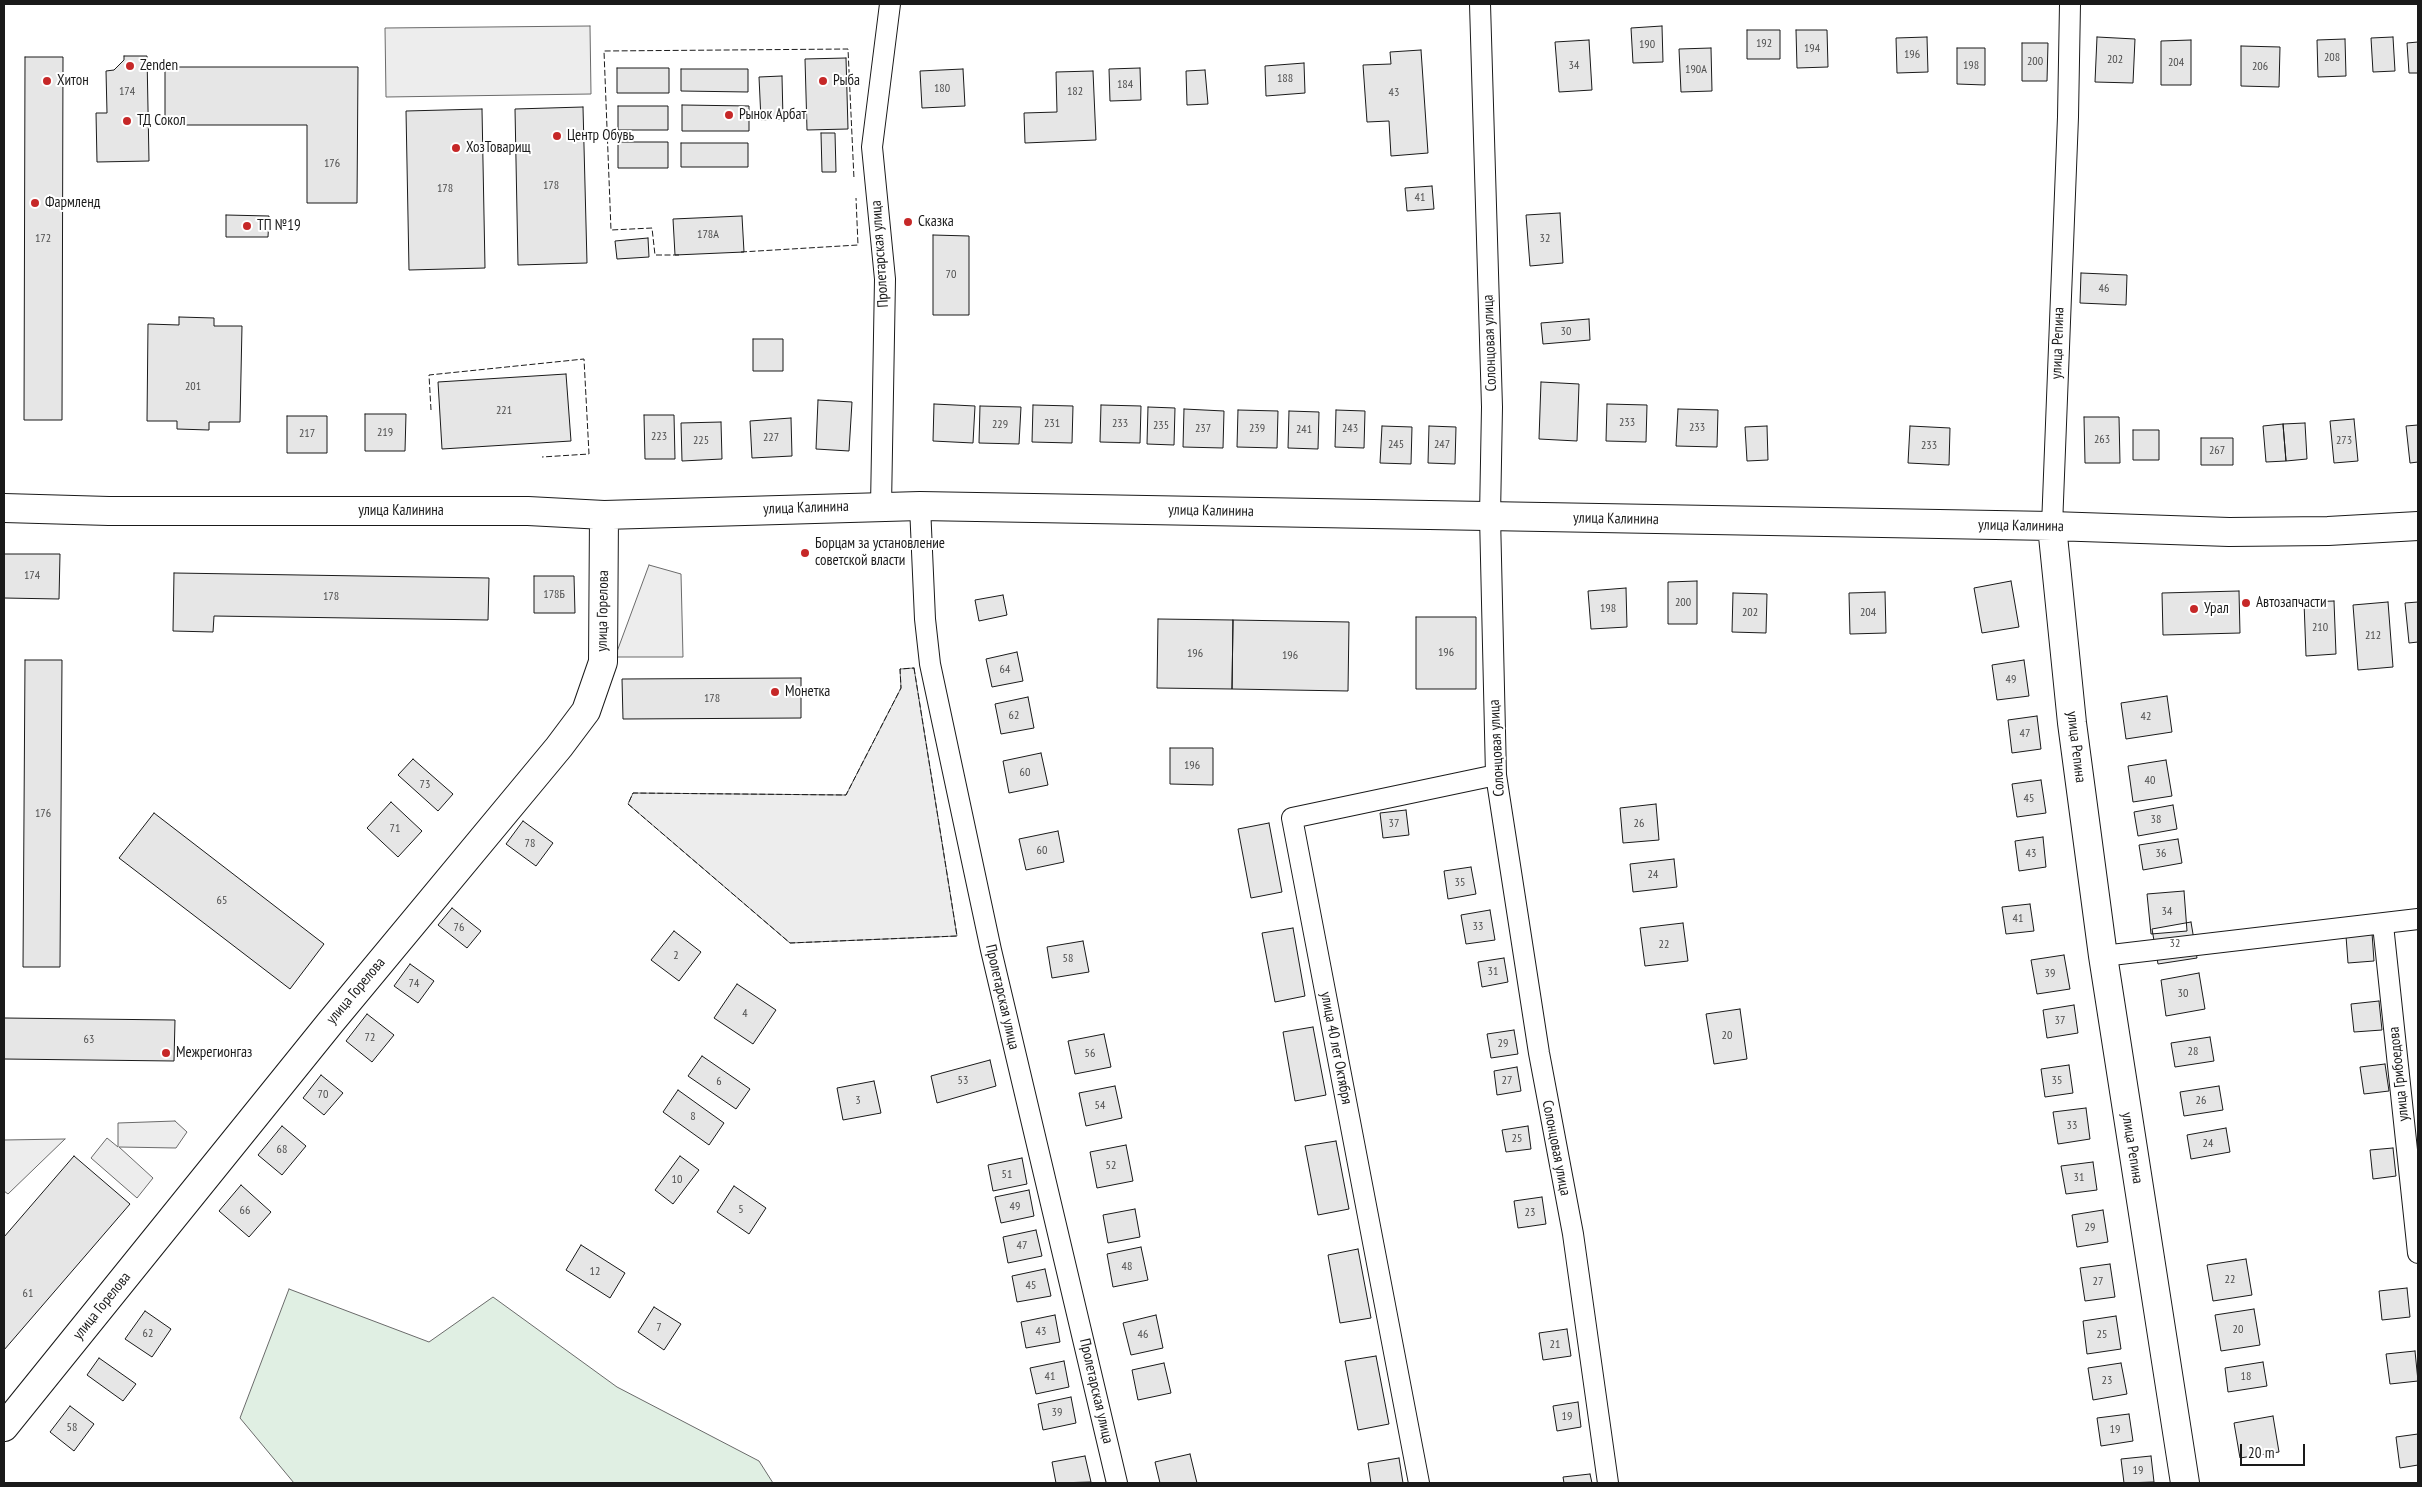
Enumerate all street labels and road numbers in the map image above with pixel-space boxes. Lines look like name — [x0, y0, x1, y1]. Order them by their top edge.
street label: Пролетарская улица — [867, 200, 893, 308]
street label: Солонцовая улица — [1479, 294, 1501, 392]
street label: улица Репина — [2048, 307, 2068, 379]
street label: улица Калинина — [763, 498, 849, 518]
street label: улица Калинина — [1168, 501, 1254, 521]
street label: улица Калинина — [358, 502, 444, 520]
street label: улица Калинина — [1573, 509, 1659, 529]
street label: улица Калинина — [1978, 516, 2064, 536]
street label: улица Горелова — [593, 570, 613, 652]
street label: Солонцовая улица — [1485, 699, 1509, 797]
street label: улица Репина — [2063, 710, 2089, 784]
street label: Пролетарская улица — [981, 943, 1023, 1051]
street label: улица Горелова — [323, 954, 389, 1028]
street label: улица 40 лет Октября — [1316, 990, 1356, 1106]
street label: улица Грибоедова — [2385, 1026, 2413, 1122]
street label: Солонцовая улица — [1538, 1099, 1574, 1197]
street label: улица Репина — [2117, 1111, 2147, 1185]
street label: улица Горелова — [69, 1269, 135, 1343]
street label: Пролетарская улица — [1075, 1337, 1117, 1445]

